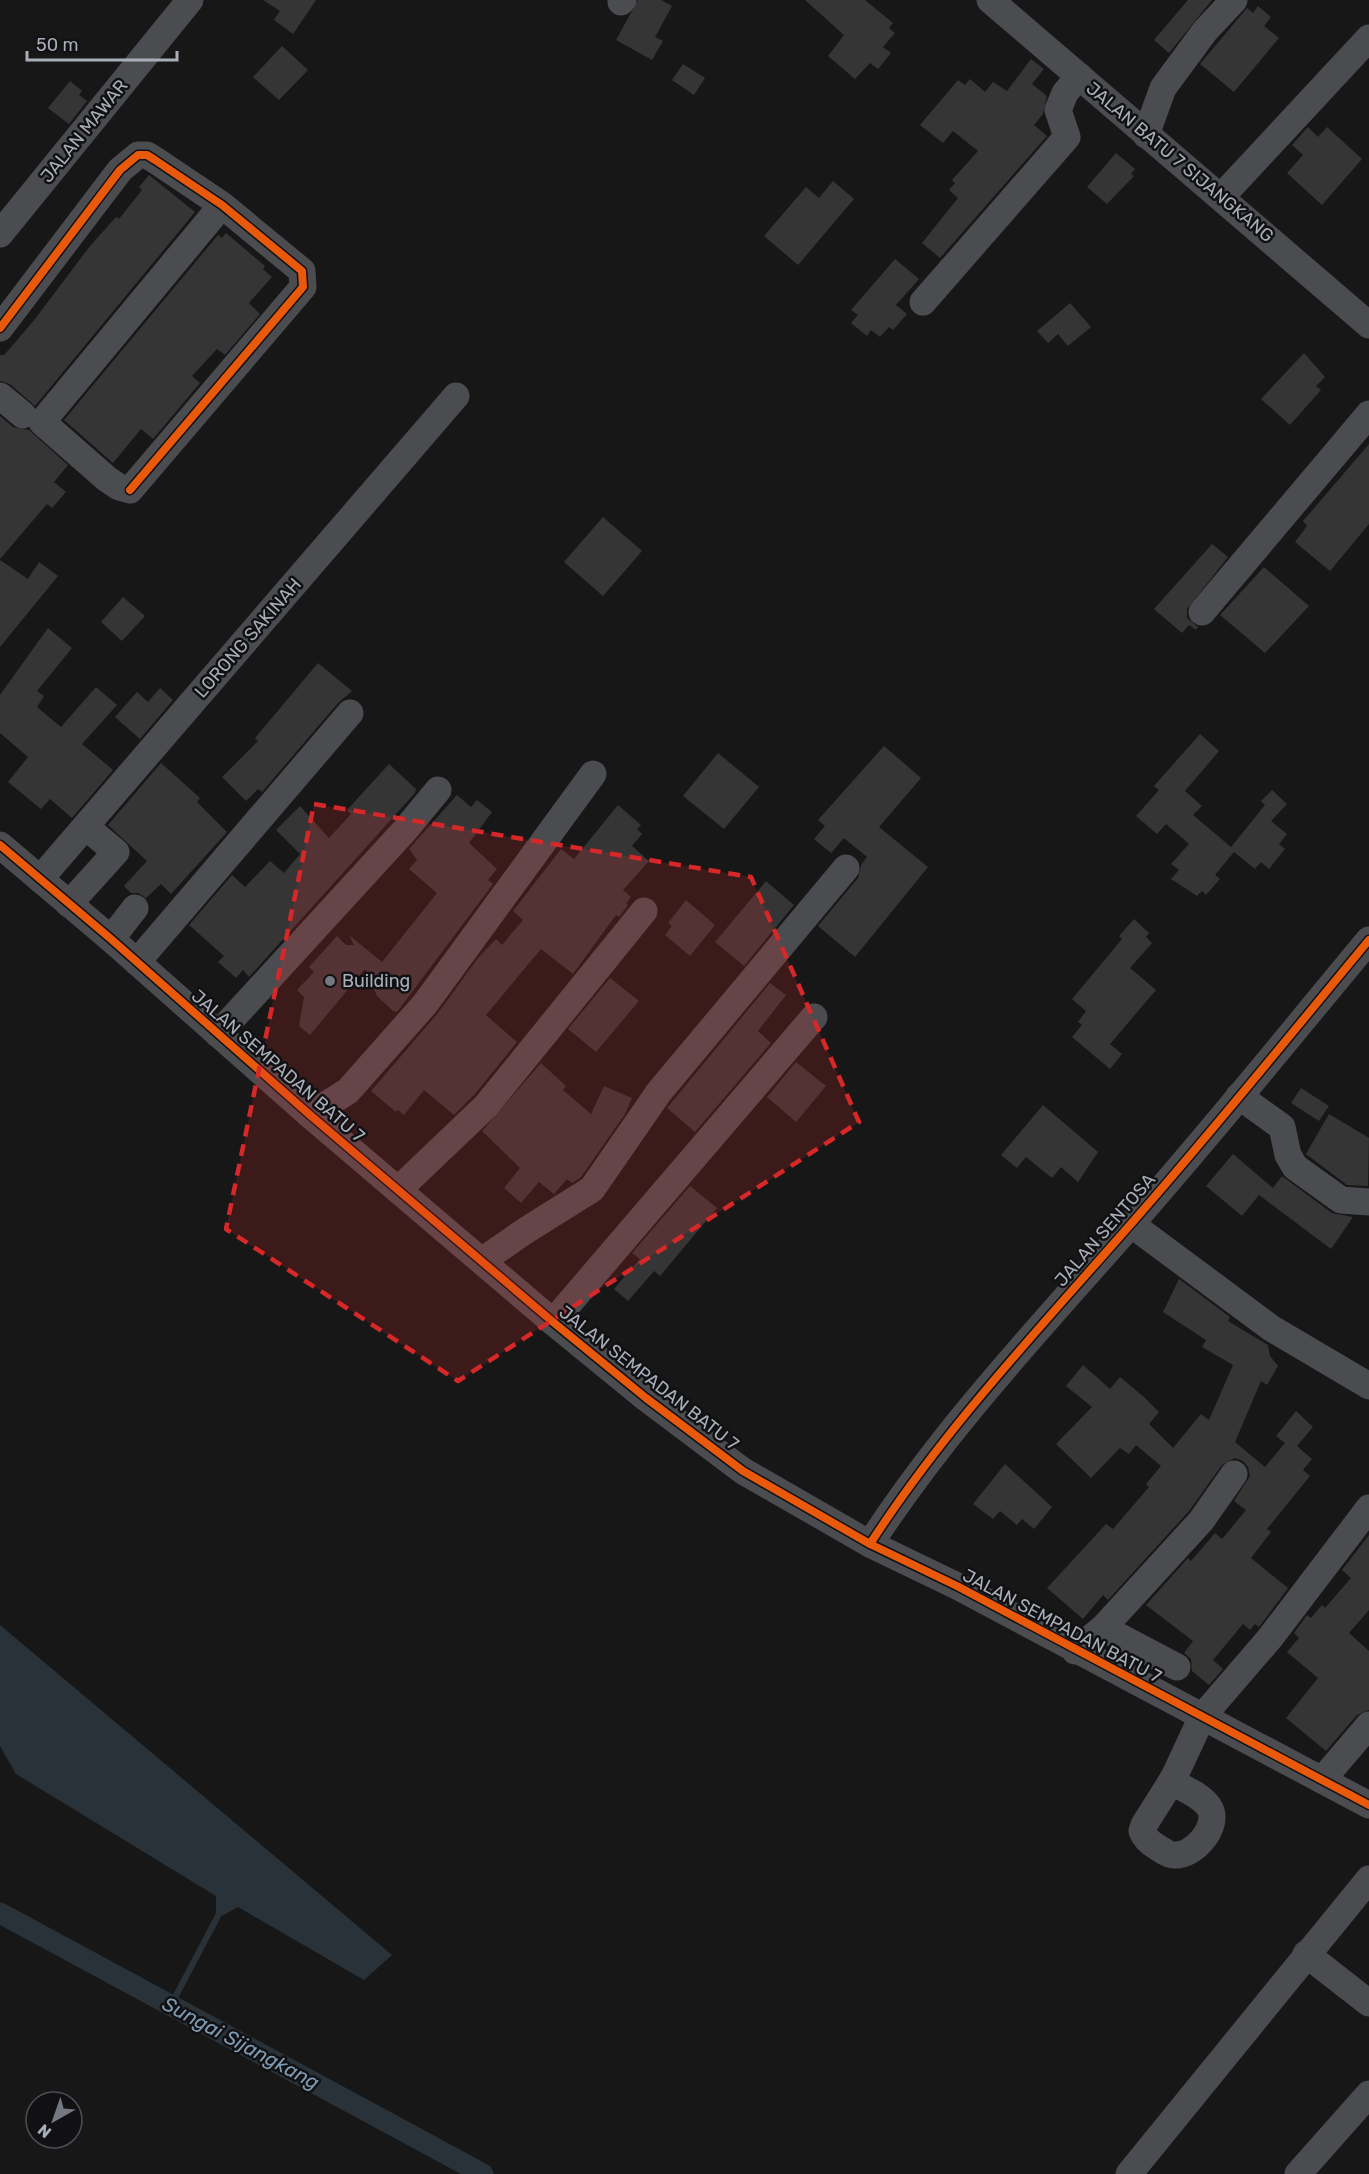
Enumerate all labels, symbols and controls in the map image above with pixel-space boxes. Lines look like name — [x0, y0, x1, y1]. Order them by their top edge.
scale bar — [27, 24, 177, 62]
text: 50 m — [36, 34, 79, 56]
street label: JALAN MAWAR — [36, 75, 132, 187]
street label: JALAN BATU 7 SIJANGKANG — [1082, 77, 1278, 247]
street label: LORONG SAKINAH — [190, 574, 306, 702]
place label: Building — [342, 970, 410, 992]
marker: Building — [323, 974, 337, 988]
street label: JALAN SEMPADAN BATU 7 — [187, 985, 369, 1147]
street label: JALAN SENTOSA — [1050, 1169, 1160, 1291]
street label: JALAN SEMPADAN BATU 7 — [555, 1301, 743, 1455]
street label: JALAN SEMPADAN BATU 7 — [959, 1564, 1165, 1688]
water label: Sungai Sijangkang — [158, 1992, 324, 2095]
north arrow — [24, 2090, 84, 2150]
text: N — [34, 2120, 55, 2142]

